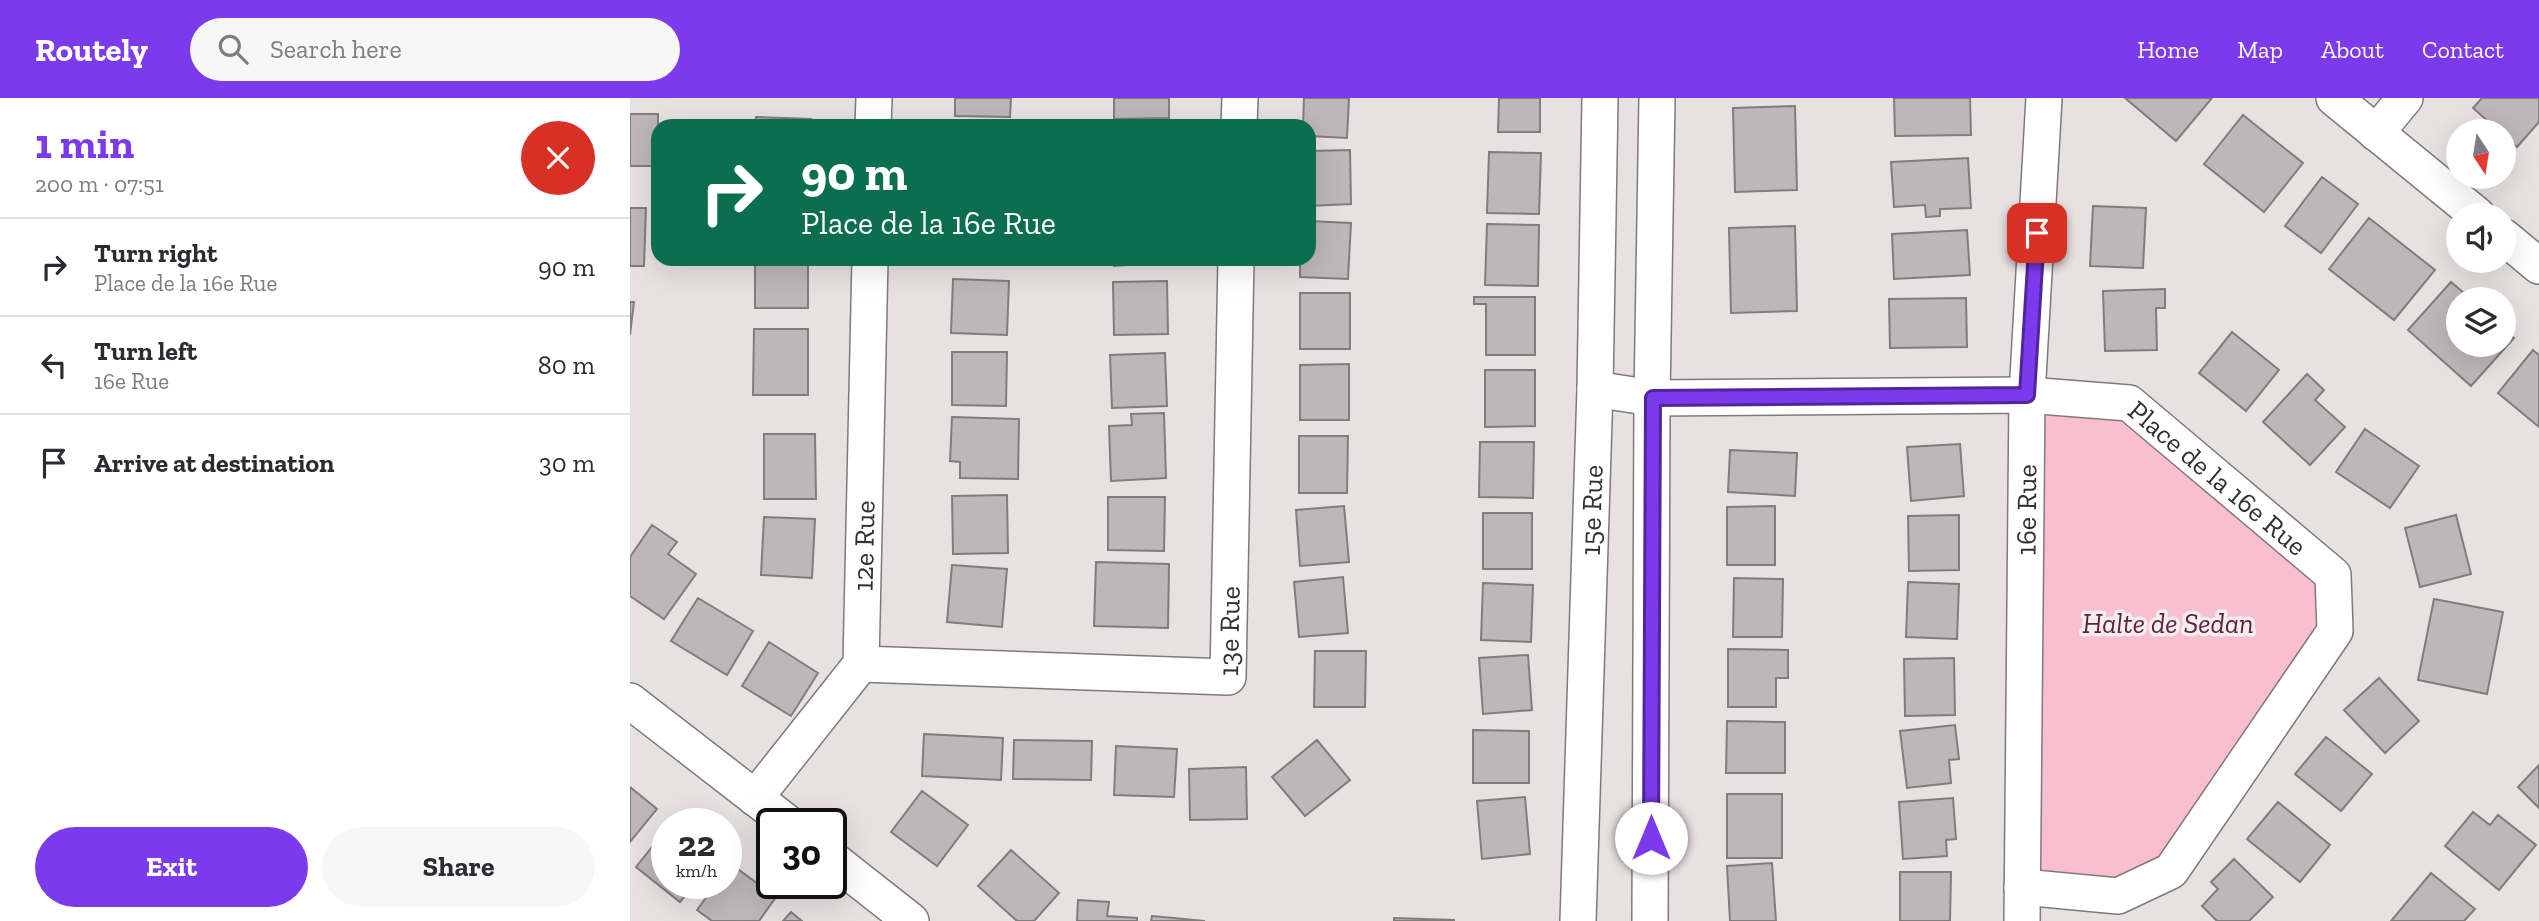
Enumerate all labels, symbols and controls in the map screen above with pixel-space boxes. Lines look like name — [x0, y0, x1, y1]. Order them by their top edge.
search box — [190, 18, 680, 81]
text: Routely — [35, 30, 148, 69]
icon: search — [214, 30, 252, 68]
text: Search here — [270, 33, 402, 65]
text: Home — [2137, 35, 2199, 64]
text: Map — [2237, 35, 2283, 64]
text: About — [2321, 35, 2384, 64]
text: Contact — [2422, 35, 2504, 64]
text: 1 min — [35, 118, 134, 169]
north arrow — [2446, 119, 2516, 189]
map controls — [2446, 119, 2516, 357]
button: close — [521, 121, 595, 195]
text: 90 m — [801, 144, 908, 203]
icon: right — [686, 147, 777, 238]
text: 200 m · 07:51 — [35, 170, 164, 198]
pin — [2007, 203, 2067, 263]
button: sound — [2446, 203, 2516, 273]
text: Place de la 16e Rue — [801, 204, 1056, 242]
icon: arrive — [2018, 214, 2056, 252]
text: Turn right — [94, 237, 217, 269]
icon: right — [35, 248, 73, 286]
text: 90 m — [538, 251, 595, 283]
text: Place de la 16e Rue — [94, 269, 277, 297]
button: layers — [2446, 287, 2516, 357]
text: Turn left — [94, 335, 197, 367]
icon: left — [35, 346, 73, 384]
text: 80 m — [538, 349, 595, 381]
text: 16e Rue — [94, 367, 169, 395]
street label: Place de la 16e Rue — [2121, 394, 2313, 563]
icon: arrive — [35, 444, 73, 482]
text: Arrive at destination — [94, 447, 334, 479]
text: 30 m — [539, 447, 595, 479]
street label: 15e Rue — [1574, 464, 1610, 556]
street label: 16e Rue — [2009, 464, 2043, 556]
street label: 12e Rue — [847, 500, 882, 592]
street label: 13e Rue — [1212, 586, 1247, 677]
park label: Halte de Sedan — [2082, 607, 2254, 640]
position arrow — [1614, 801, 1688, 875]
speed limit sign: 30 — [756, 808, 847, 899]
text: 22 — [678, 823, 715, 865]
button: Exit — [35, 827, 308, 907]
button: Share — [322, 827, 595, 907]
text: km/h — [676, 860, 717, 882]

